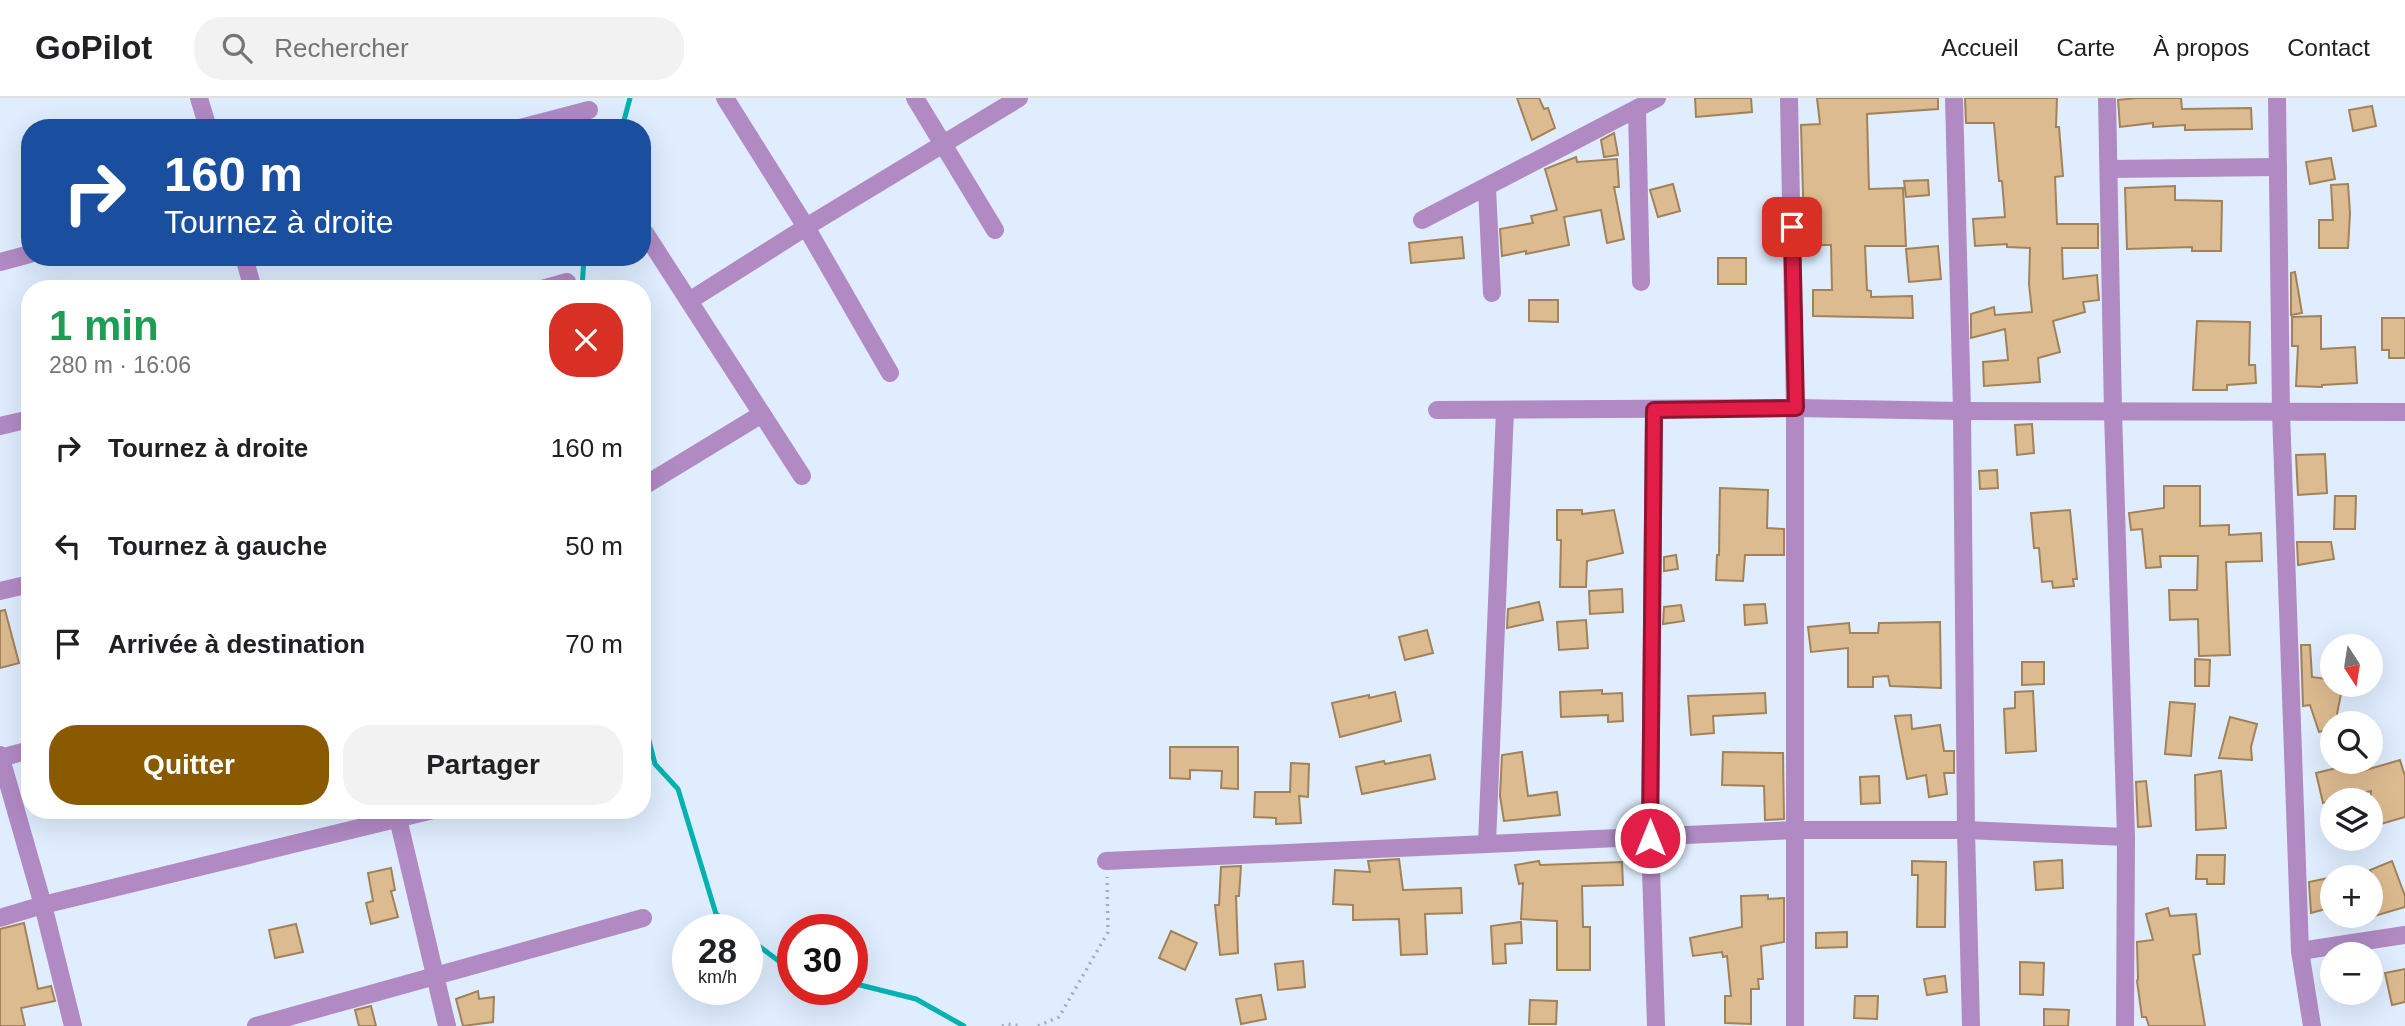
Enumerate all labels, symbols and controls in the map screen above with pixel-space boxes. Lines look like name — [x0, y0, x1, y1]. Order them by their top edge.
search box — [194, 17, 684, 80]
text: GoPilot — [35, 29, 152, 66]
icon: search — [218, 29, 256, 67]
text: Rechercher — [274, 33, 409, 63]
text: Accueil — [1941, 34, 2019, 61]
text: Carte — [2057, 34, 2115, 61]
text: À propos — [2153, 34, 2249, 61]
text: Contact — [2287, 34, 2370, 61]
icon: right — [49, 147, 140, 238]
text: 160 m — [164, 147, 303, 201]
pin — [1762, 197, 1822, 257]
text: Tournez à droite — [164, 204, 393, 240]
icon: arrive — [1773, 208, 1811, 246]
text: 1 min — [49, 302, 159, 349]
button: close — [549, 303, 623, 377]
text: 280 m · 16:06 — [49, 352, 191, 378]
icon: right — [49, 429, 87, 467]
text: Tournez à droite — [108, 433, 308, 463]
text: 160 m — [551, 433, 623, 463]
icon: left — [49, 527, 87, 565]
text: Tournez à gauche — [108, 531, 327, 561]
text: 50 m — [565, 531, 623, 561]
icon: arrive — [49, 625, 87, 663]
text: Arrivée à destination — [108, 629, 365, 659]
text: 70 m — [565, 629, 623, 659]
north arrow — [2320, 634, 2384, 696]
map controls — [2320, 634, 2383, 1005]
button: search — [2320, 711, 2383, 774]
button: Quitter — [49, 725, 329, 805]
button: Partager — [343, 725, 623, 805]
button: layers — [2320, 788, 2383, 851]
position arrow — [1613, 801, 1687, 875]
button: + — [2320, 865, 2383, 928]
speed limit sign: 30 — [777, 914, 868, 1005]
text: 28 — [698, 931, 737, 970]
button: − — [2320, 942, 2383, 1005]
text: km/h — [698, 967, 737, 987]

